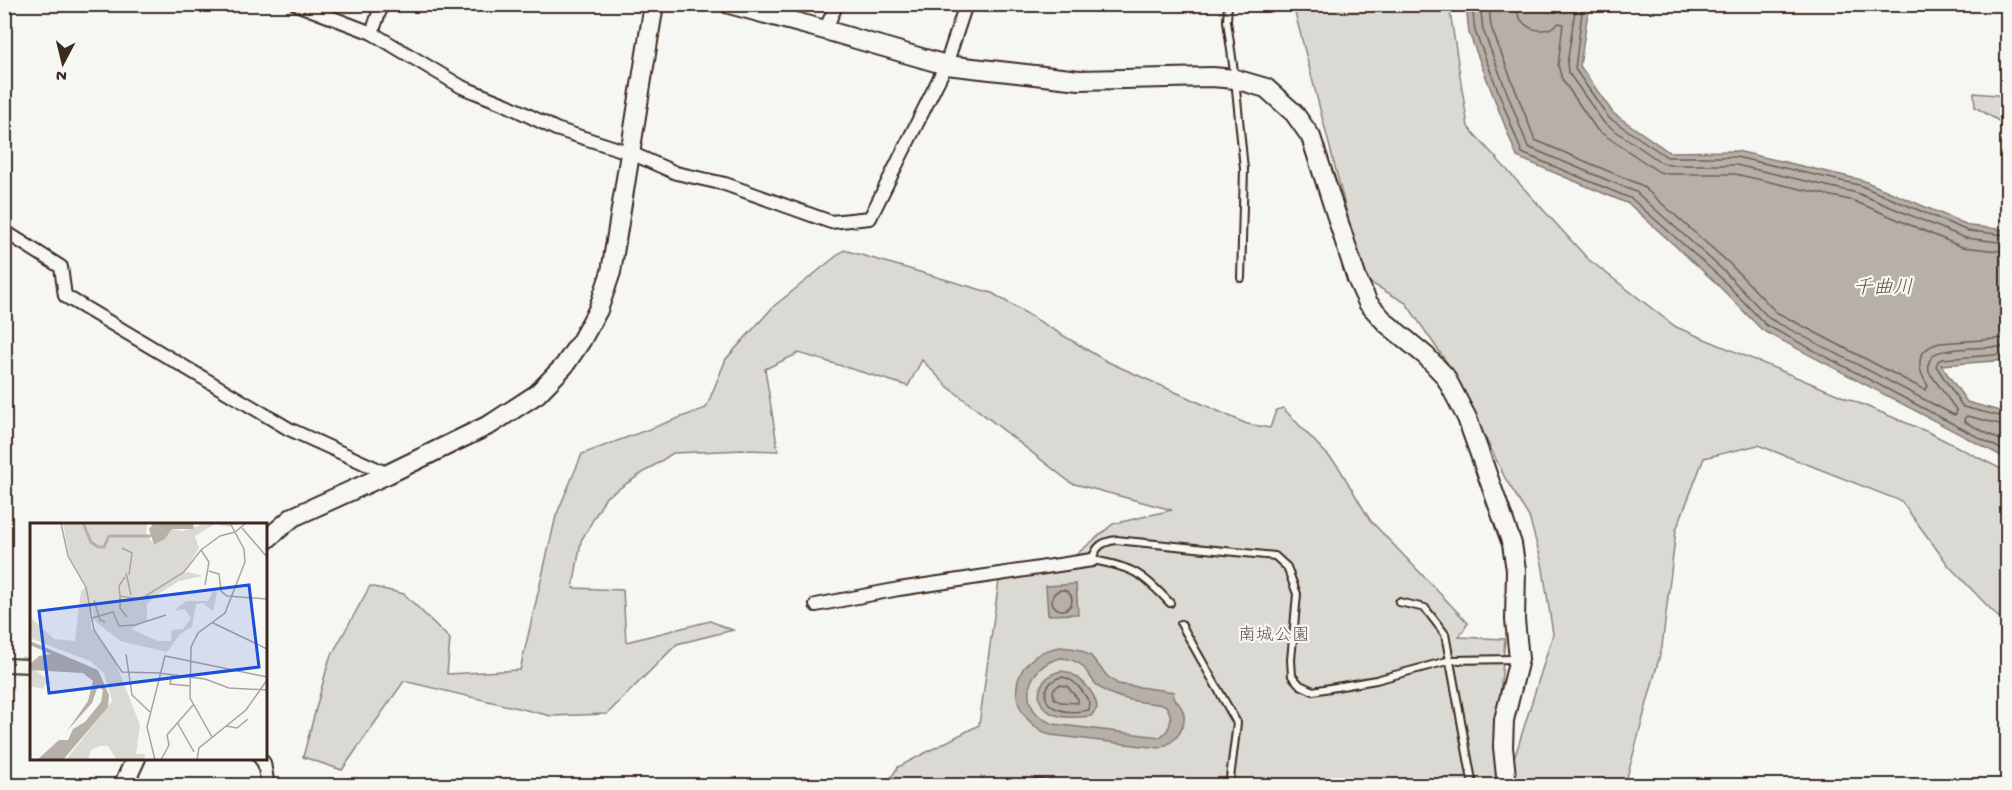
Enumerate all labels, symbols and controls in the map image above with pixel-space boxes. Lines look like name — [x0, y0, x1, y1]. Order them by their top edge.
north arrow — [33, 33, 93, 93]
text: N — [55, 64, 68, 84]
water label: 千曲川 — [1853, 277, 1913, 301]
inset map — [30, 523, 267, 760]
park label: 南城公園 — [1238, 625, 1310, 647]

